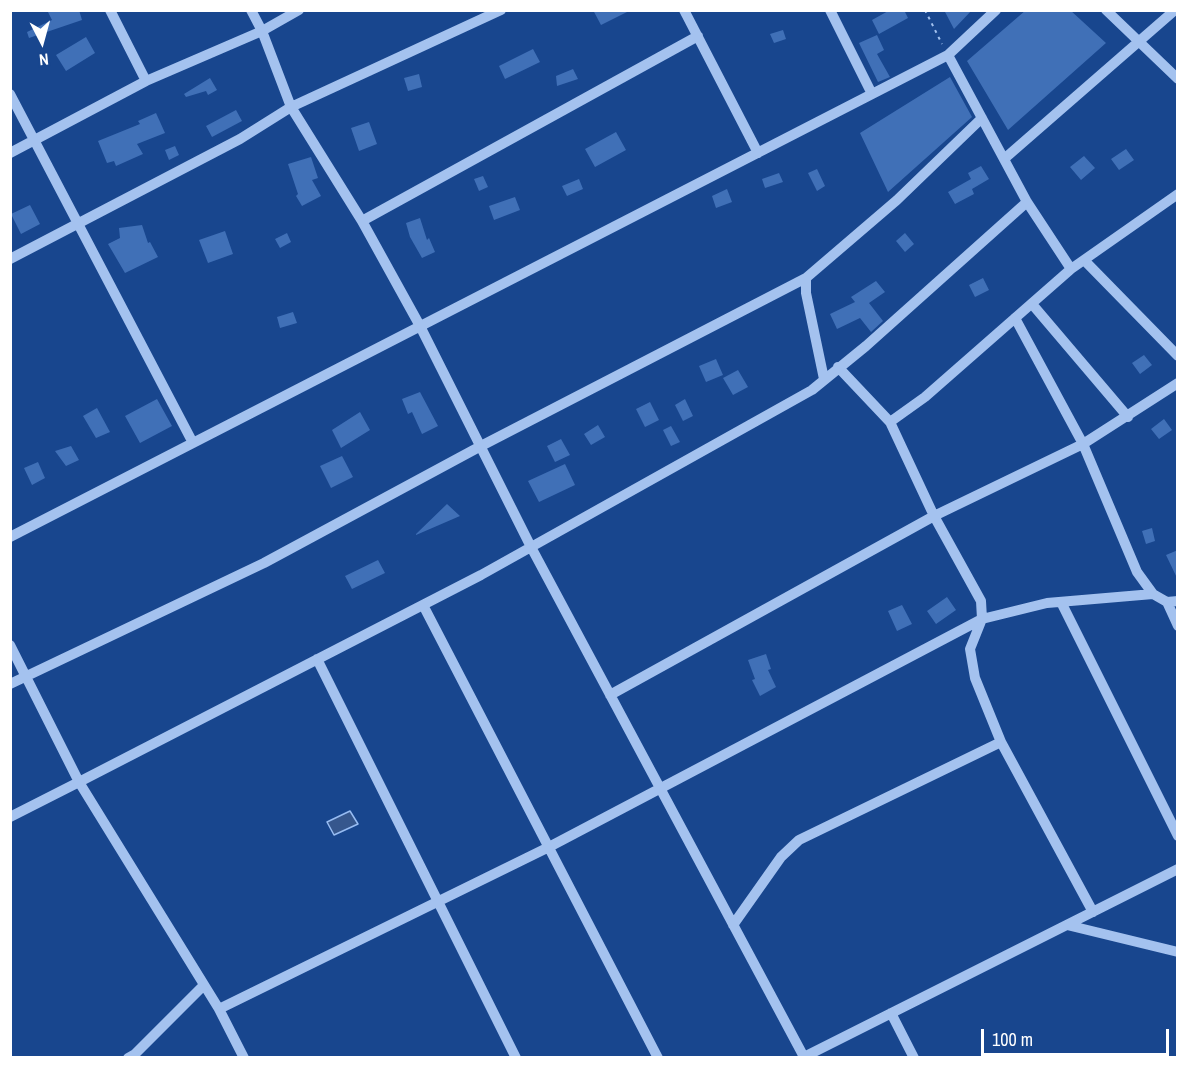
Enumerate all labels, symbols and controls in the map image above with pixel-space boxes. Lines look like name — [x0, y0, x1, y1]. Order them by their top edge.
north arrow — [12, 12, 72, 72]
text: N — [38, 48, 50, 71]
scale bar — [984, 1017, 1172, 1055]
text: 100 m — [992, 1027, 1033, 1052]

